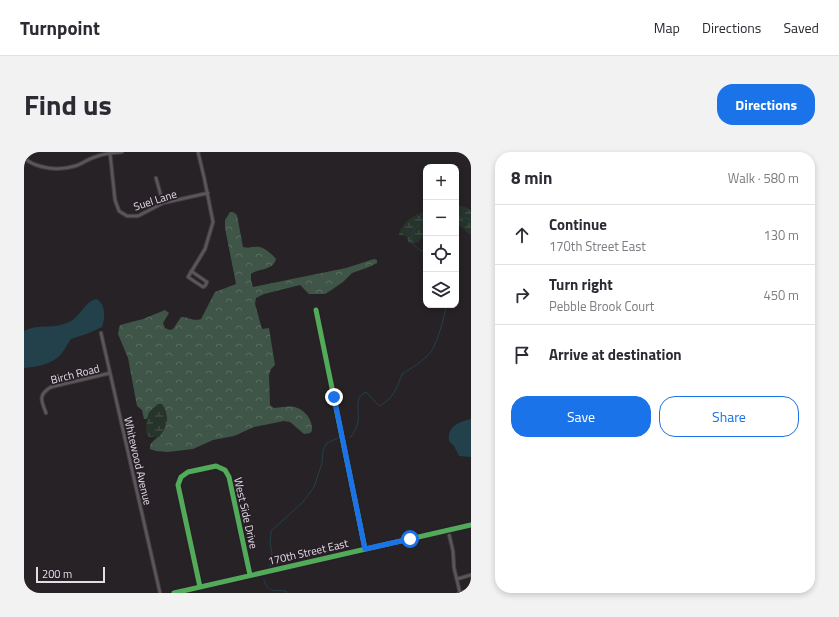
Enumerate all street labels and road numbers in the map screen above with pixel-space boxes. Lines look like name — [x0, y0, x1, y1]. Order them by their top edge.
street label: Suel Lane — [131, 185, 179, 214]
street label: Birch Road — [49, 360, 101, 388]
street label: Whitewood Avenue — [120, 415, 156, 507]
street label: West Side Drive — [230, 476, 262, 551]
street label: 170th Street East — [266, 535, 350, 569]

